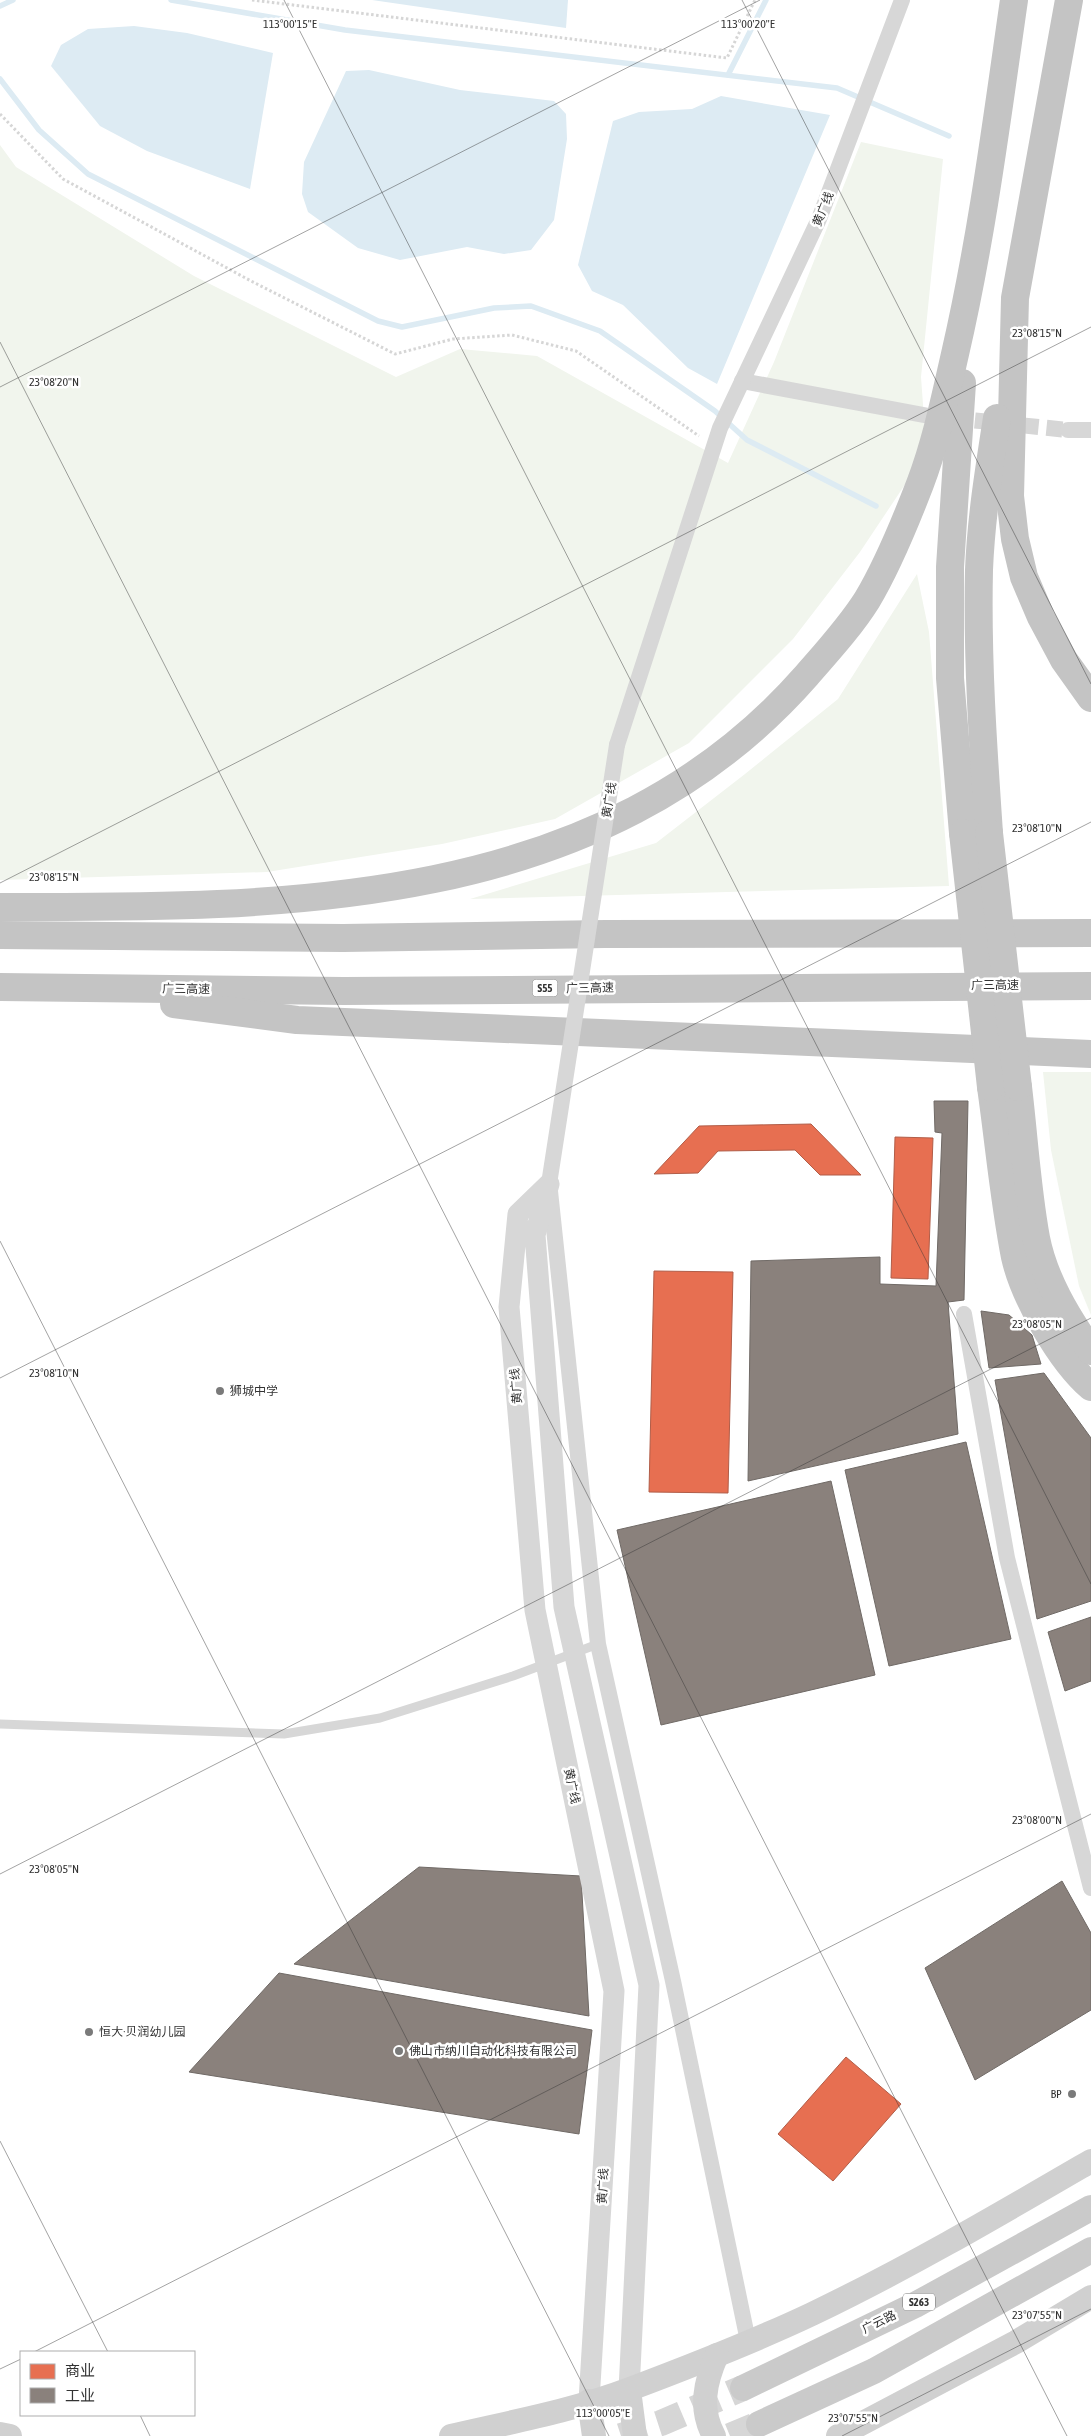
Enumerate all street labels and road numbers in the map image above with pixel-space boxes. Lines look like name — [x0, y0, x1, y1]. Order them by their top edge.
street label: 黄广线 — [810, 190, 836, 228]
street label: 黄广线 — [599, 781, 619, 819]
street label: 广三高速 — [971, 978, 1019, 992]
road number: S55 — [532, 980, 558, 996]
street label: 广三高速 — [566, 981, 614, 995]
street label: 广三高速 — [162, 982, 210, 996]
street label: 黄广线 — [507, 1367, 525, 1405]
street label: 黄广线 — [561, 1767, 583, 1805]
street label: 黄广线 — [595, 2168, 611, 2204]
road number: S263 — [903, 2294, 935, 2310]
street label: 广云路 — [860, 2308, 898, 2336]

